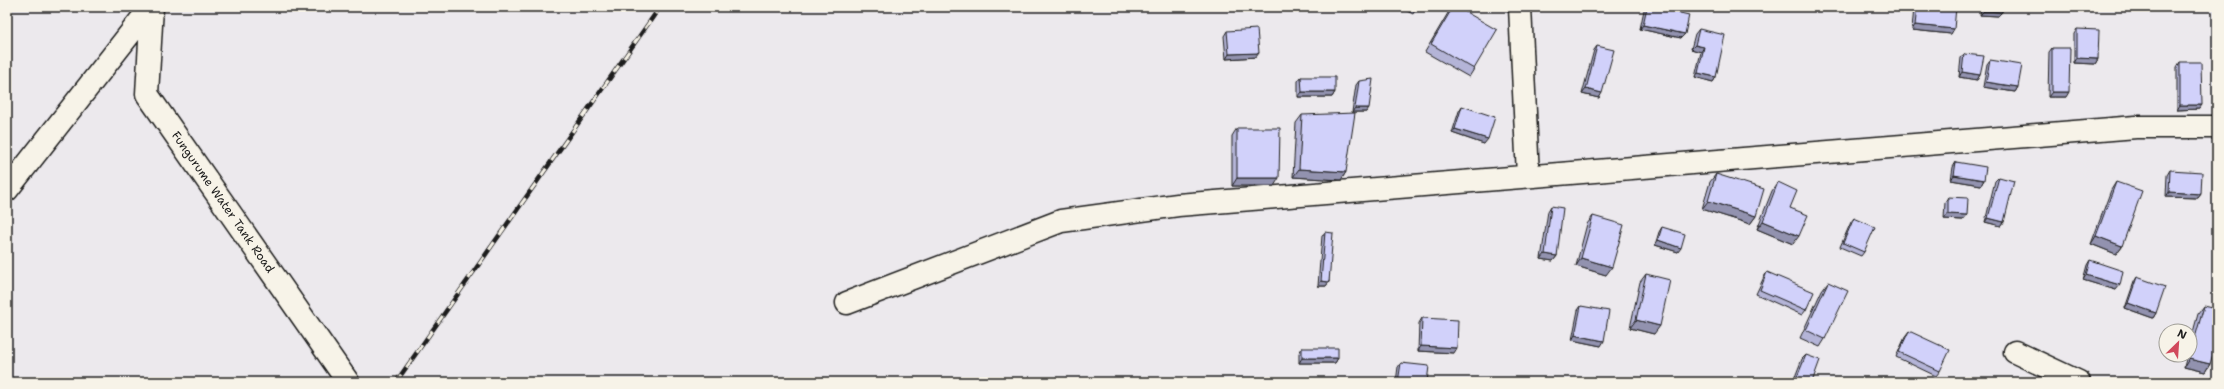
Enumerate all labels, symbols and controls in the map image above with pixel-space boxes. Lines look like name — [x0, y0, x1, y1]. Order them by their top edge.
street label: Fungurume Water Tank Road — [168, 128, 278, 276]
north arrow — [2158, 323, 2198, 363]
text: N — [2175, 326, 2189, 343]

